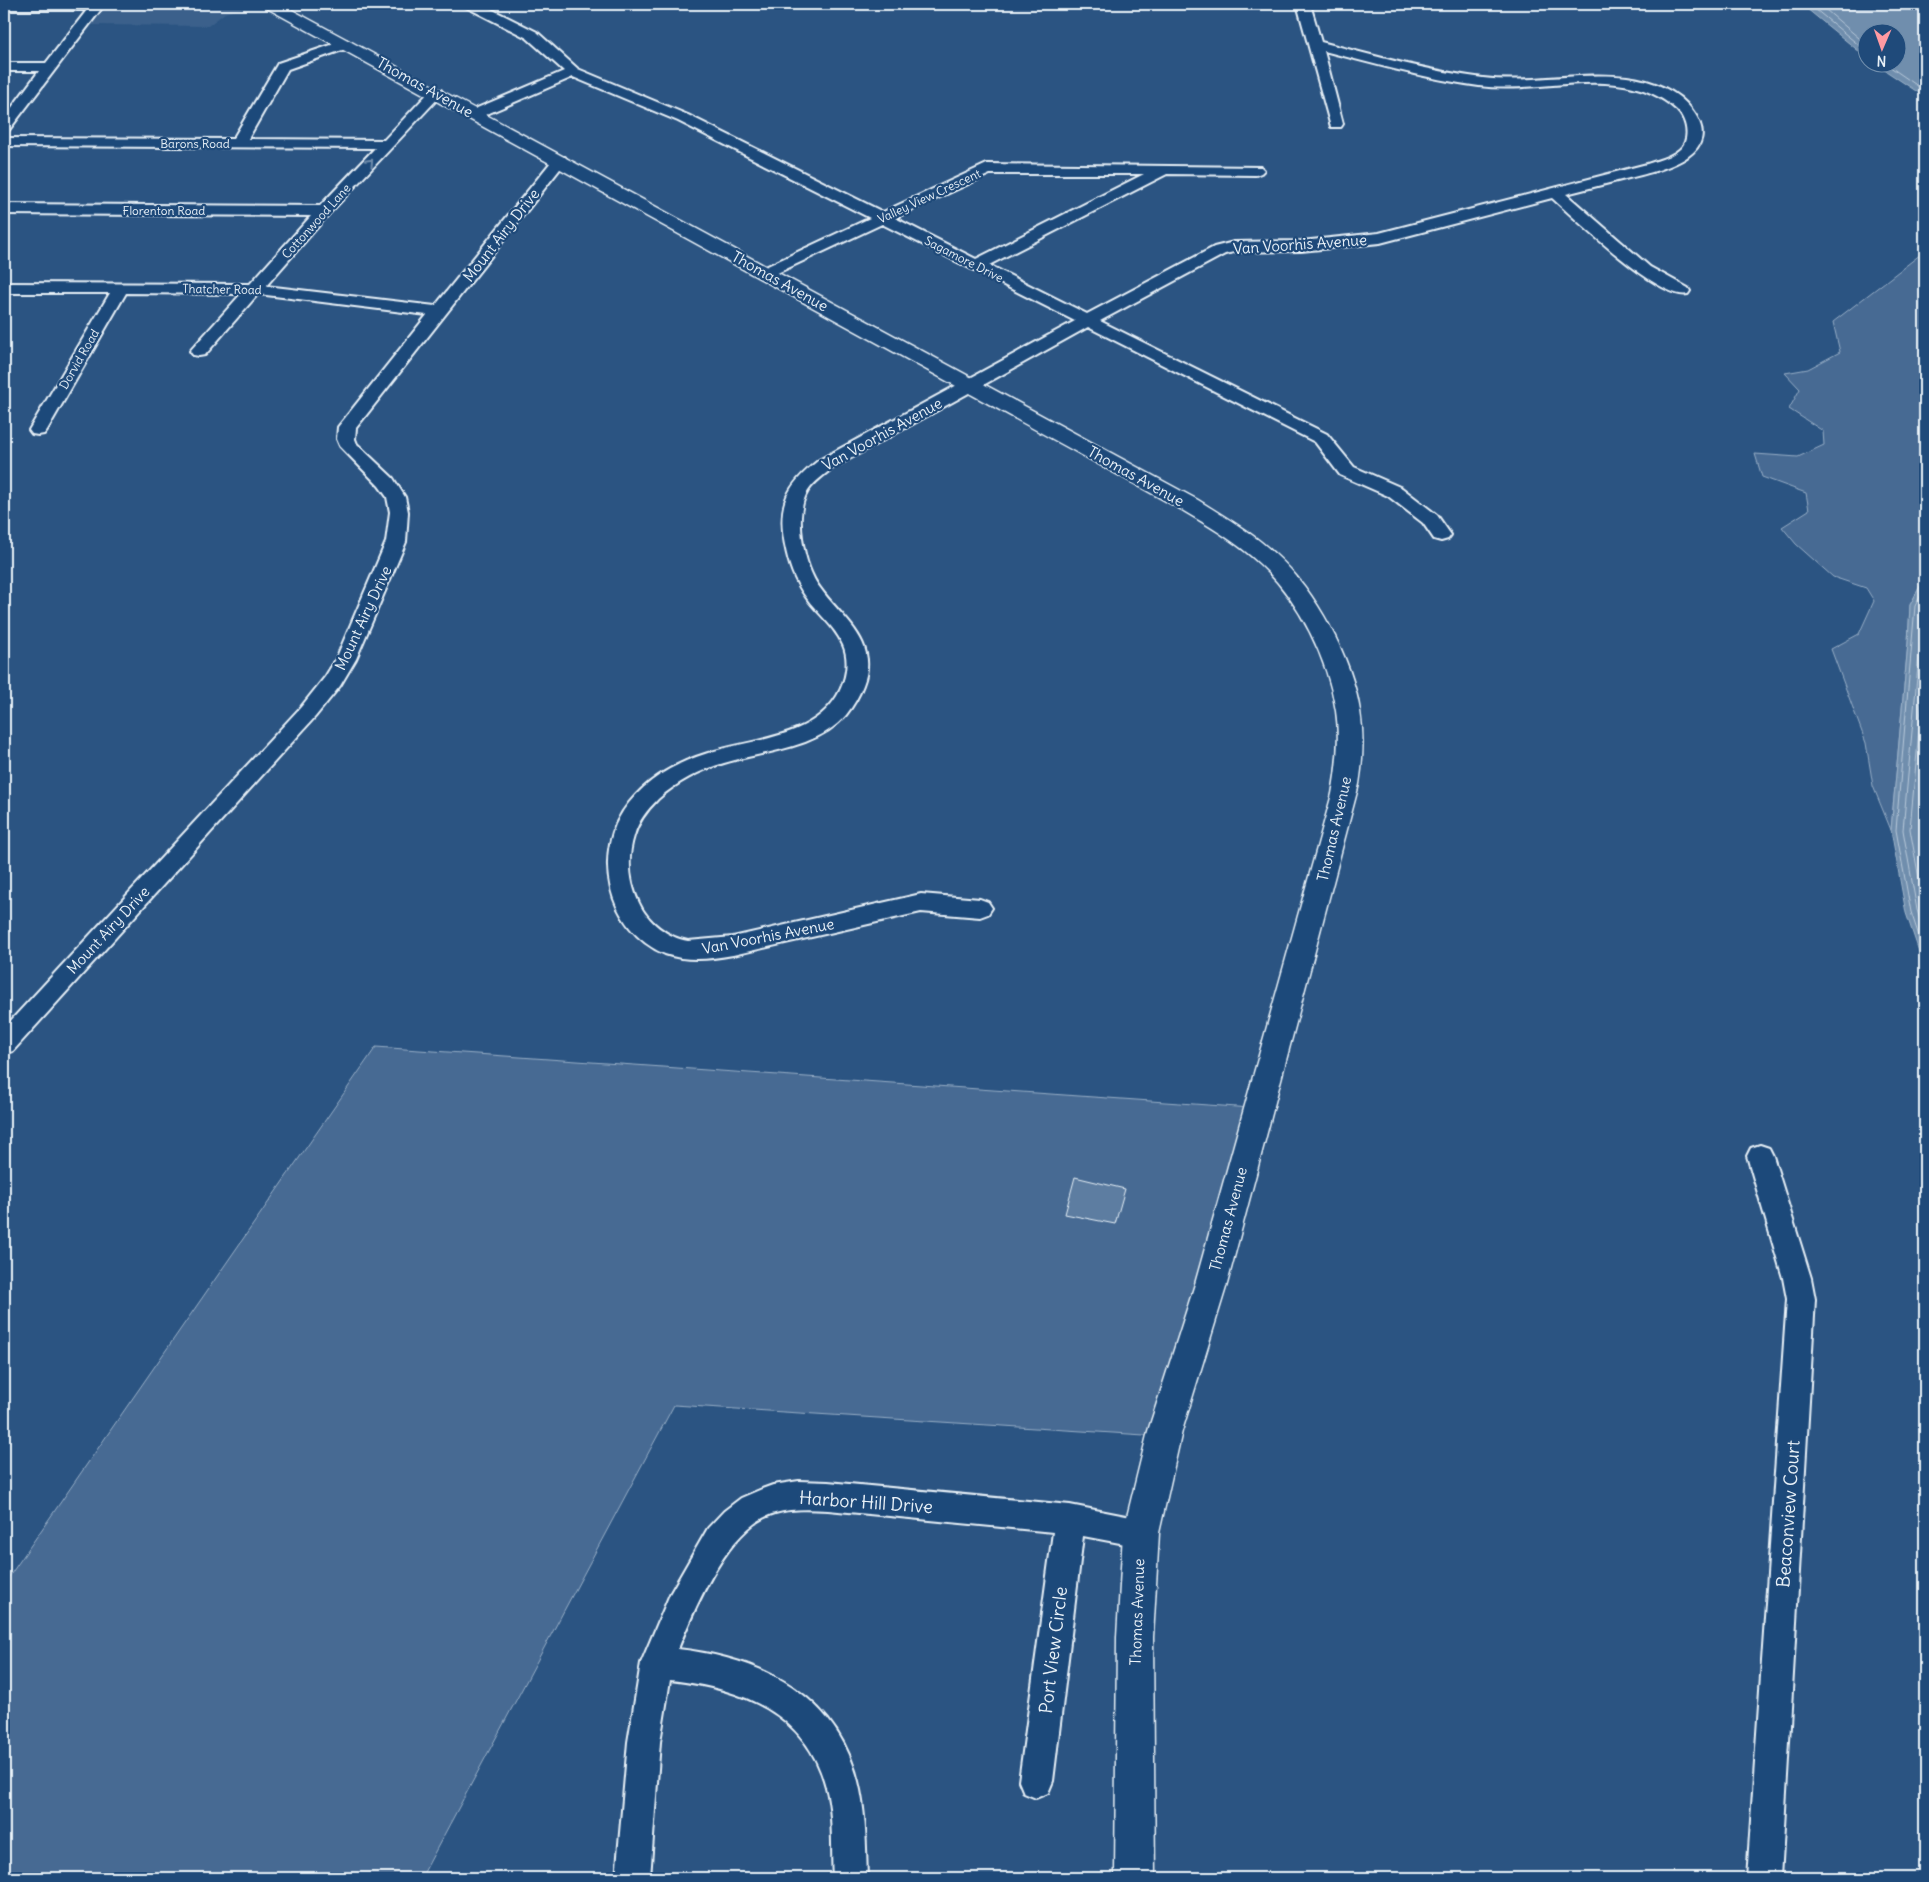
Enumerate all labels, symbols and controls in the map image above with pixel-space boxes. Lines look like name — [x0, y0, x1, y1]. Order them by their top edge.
north arrow — [1856, 22, 1906, 72]
text: N — [1876, 52, 1887, 70]
street label: Thomas Avenue — [373, 53, 477, 121]
street label: Barons Road — [160, 136, 230, 151]
one-way arrow — [364, 159, 373, 168]
street label: Valley View Crescent — [875, 166, 983, 226]
street label: Cottonwood Lane — [278, 180, 354, 262]
street label: Mount Airy Drive — [459, 185, 543, 285]
street label: Florenton Road — [123, 203, 205, 218]
street label: Van Voorhis Avenue — [1232, 230, 1368, 258]
street label: Sagamore Drive — [922, 233, 1006, 285]
street label: Thomas Avenue — [728, 247, 832, 315]
street label: Thatcher Road — [182, 281, 262, 297]
street label: Dorvid Road — [56, 326, 102, 392]
street label: Van Voorhis Avenue — [819, 393, 945, 475]
street label: Thomas Avenue — [1084, 442, 1188, 510]
street label: Mount Airy Drive — [330, 563, 396, 673]
street label: Thomas Avenue — [1313, 775, 1355, 883]
street label: Mount Airy Drive — [62, 882, 154, 978]
street label: Van Voorhis Avenue — [700, 914, 836, 958]
street label: Thomas Avenue — [1205, 1165, 1251, 1273]
street label: Beaconview Court — [1771, 1440, 1805, 1588]
street label: Harbor Hill Drive — [798, 1486, 934, 1518]
street label: Thomas Avenue — [1126, 1558, 1148, 1666]
street label: Port View Circle — [1034, 1585, 1072, 1715]

